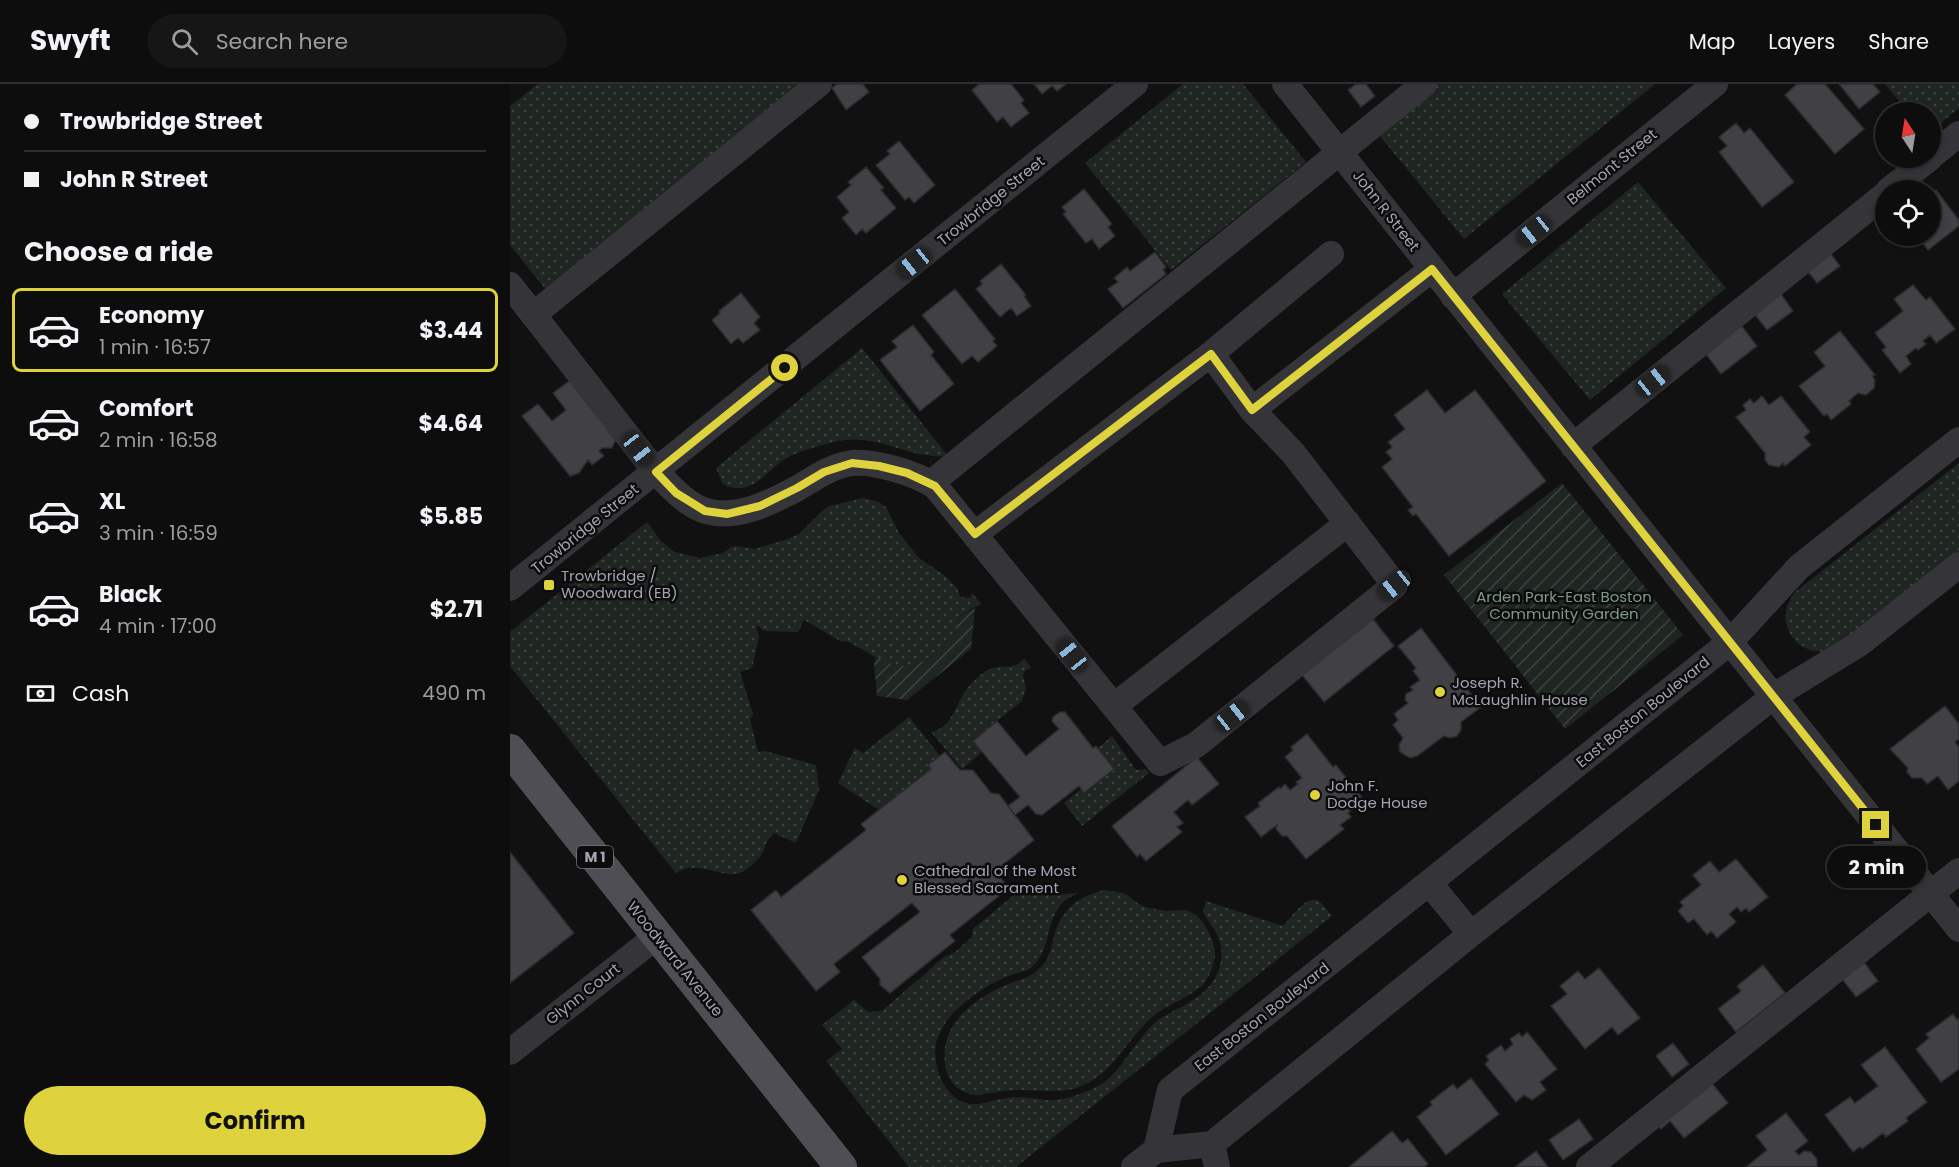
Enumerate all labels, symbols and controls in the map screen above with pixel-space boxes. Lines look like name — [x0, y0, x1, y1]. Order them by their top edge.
search box — [147, 14, 567, 68]
text: Swyft — [30, 21, 111, 60]
icon: search — [168, 25, 201, 58]
text: Search here — [216, 26, 348, 57]
text: Map — [1689, 27, 1735, 56]
text: Layers — [1768, 27, 1835, 56]
text: Share — [1868, 27, 1929, 56]
north arrow — [1875, 102, 1941, 168]
map controls — [1875, 102, 1941, 246]
text: Trowbridge Street — [60, 106, 262, 137]
street label: Belmont Street — [1562, 124, 1661, 209]
street label: Trowbridge Street — [933, 151, 1049, 250]
text: John R Street — [60, 164, 208, 195]
street label: John R Street — [1348, 166, 1425, 256]
button: locate — [1875, 180, 1941, 246]
car — [1514, 213, 1554, 249]
text: Choose a ride — [24, 233, 213, 270]
car — [894, 245, 934, 281]
text: Economy — [99, 300, 204, 331]
icon: car — [27, 303, 81, 357]
text: $3.44 — [419, 315, 483, 346]
text: 1 min · 16:57 — [99, 333, 211, 361]
route start — [771, 354, 798, 381]
car — [1633, 363, 1673, 399]
text: Comfort — [99, 393, 193, 424]
icon: car — [27, 396, 81, 450]
text: $4.64 — [419, 408, 483, 439]
text: 2 min · 16:58 — [99, 426, 218, 454]
car — [620, 429, 656, 469]
street label: Trowbridge Street — [527, 479, 643, 578]
text: XL — [99, 486, 125, 517]
icon: car — [27, 489, 81, 543]
text: $5.85 — [419, 501, 483, 532]
text: 3 min · 16:59 — [99, 519, 218, 547]
place label: Trowbridge / Woodward (EB) — [561, 565, 678, 603]
car — [1375, 567, 1415, 603]
marker: Trowbridge / Woodward (EB) — [542, 578, 556, 592]
text: Black — [99, 579, 162, 610]
icon: car — [27, 582, 81, 636]
park label: Arden Park-East Boston Community Garden — [1476, 586, 1652, 624]
text: $2.71 — [430, 594, 483, 625]
text: 4 min · 17:00 — [99, 612, 217, 640]
car — [1054, 635, 1090, 675]
street label: East Boston Boulevard — [1572, 651, 1714, 772]
place label: Joseph R. McLaughlin House — [1452, 672, 1588, 710]
icon: cash — [24, 677, 57, 710]
text: Cash — [72, 678, 129, 709]
text: 490 m — [422, 679, 486, 707]
marker: Joseph R. McLaughlin House — [1433, 685, 1447, 699]
car — [1212, 698, 1252, 734]
place label: John F. Dodge House — [1327, 775, 1428, 813]
marker: John F. Dodge House — [1308, 788, 1322, 802]
route end — [1862, 811, 1889, 838]
road number: M 1 — [577, 846, 613, 868]
callout: 2 min — [1826, 846, 1926, 888]
text: 2 min — [1848, 853, 1905, 881]
place label: Cathedral of the Most Blessed Sacrament — [914, 860, 1076, 898]
marker: Cathedral of the Most Blessed Sacrament — [895, 873, 909, 887]
street label: Woodward Avenue — [622, 897, 728, 1021]
street label: East Boston Boulevard — [1190, 957, 1334, 1076]
street label: Glynn Court — [541, 958, 624, 1029]
button: Confirm — [24, 1086, 486, 1155]

